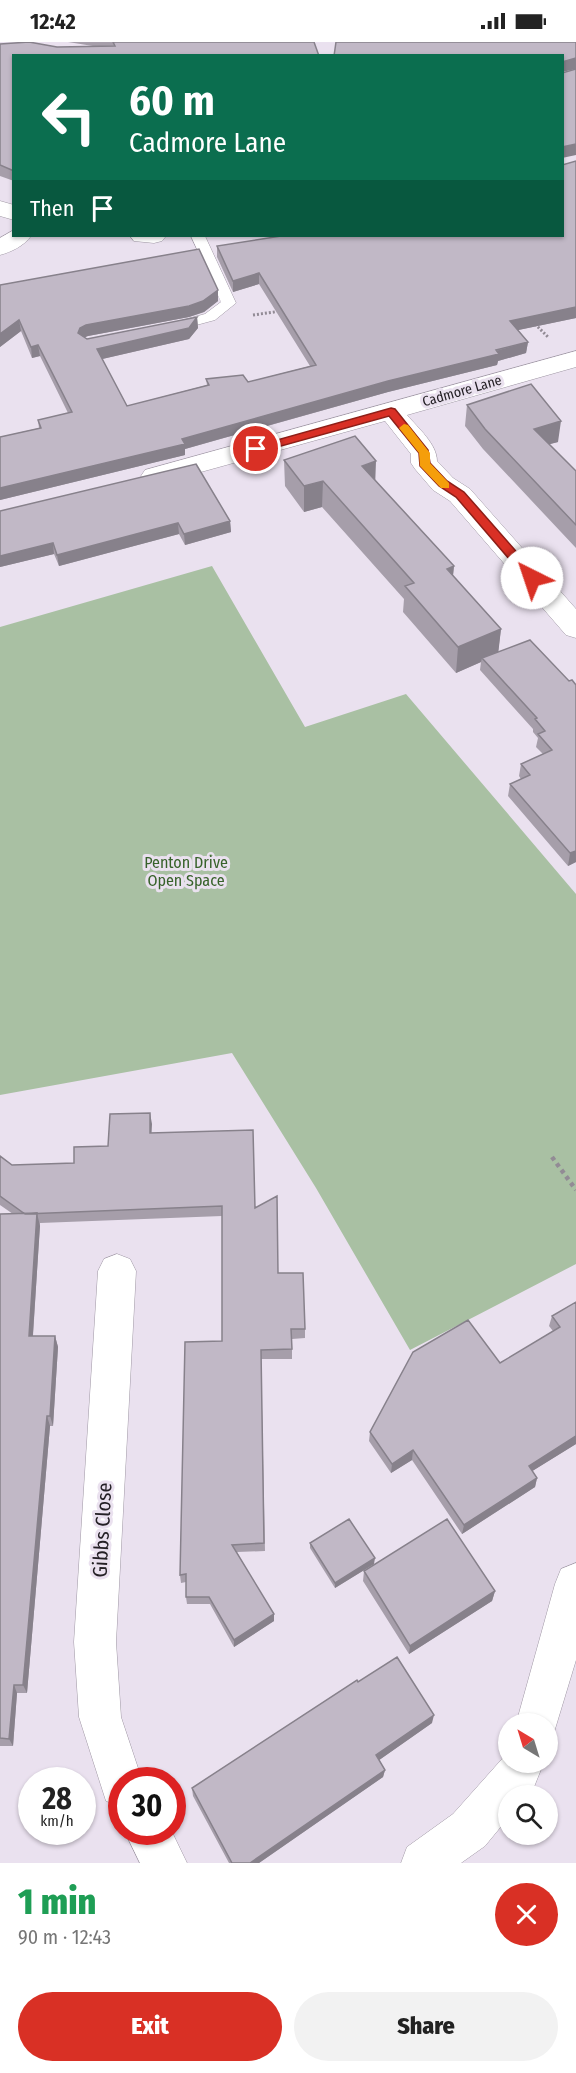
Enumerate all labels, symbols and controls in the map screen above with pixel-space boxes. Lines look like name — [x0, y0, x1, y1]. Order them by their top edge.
text: 12:42 — [30, 8, 76, 35]
text: 60 m — [129, 76, 215, 126]
icon: left — [30, 78, 108, 156]
text: Cadmore Lane — [129, 127, 286, 159]
icon: arrive — [86, 192, 119, 225]
text: Then — [30, 195, 74, 222]
street label: Cadmore Lane — [421, 372, 504, 410]
pin — [230, 423, 281, 474]
icon: arrive — [239, 432, 272, 465]
position arrow — [500, 546, 564, 610]
park label: Penton Drive Open Space — [144, 853, 228, 890]
street label: Gibbs Close — [88, 1482, 116, 1578]
north arrow — [498, 1713, 558, 1773]
map controls — [498, 1713, 558, 1845]
speed limit sign: 30 — [108, 1767, 186, 1845]
text: 28 — [42, 1781, 72, 1817]
button: search — [498, 1785, 558, 1845]
text: km/h — [40, 1812, 74, 1830]
text: 1 min — [18, 1880, 96, 1924]
button: close — [495, 1883, 558, 1946]
text: 90 m · 12:43 — [18, 1925, 111, 1949]
button: Exit — [18, 1992, 282, 2061]
button: Share — [294, 1992, 558, 2061]

